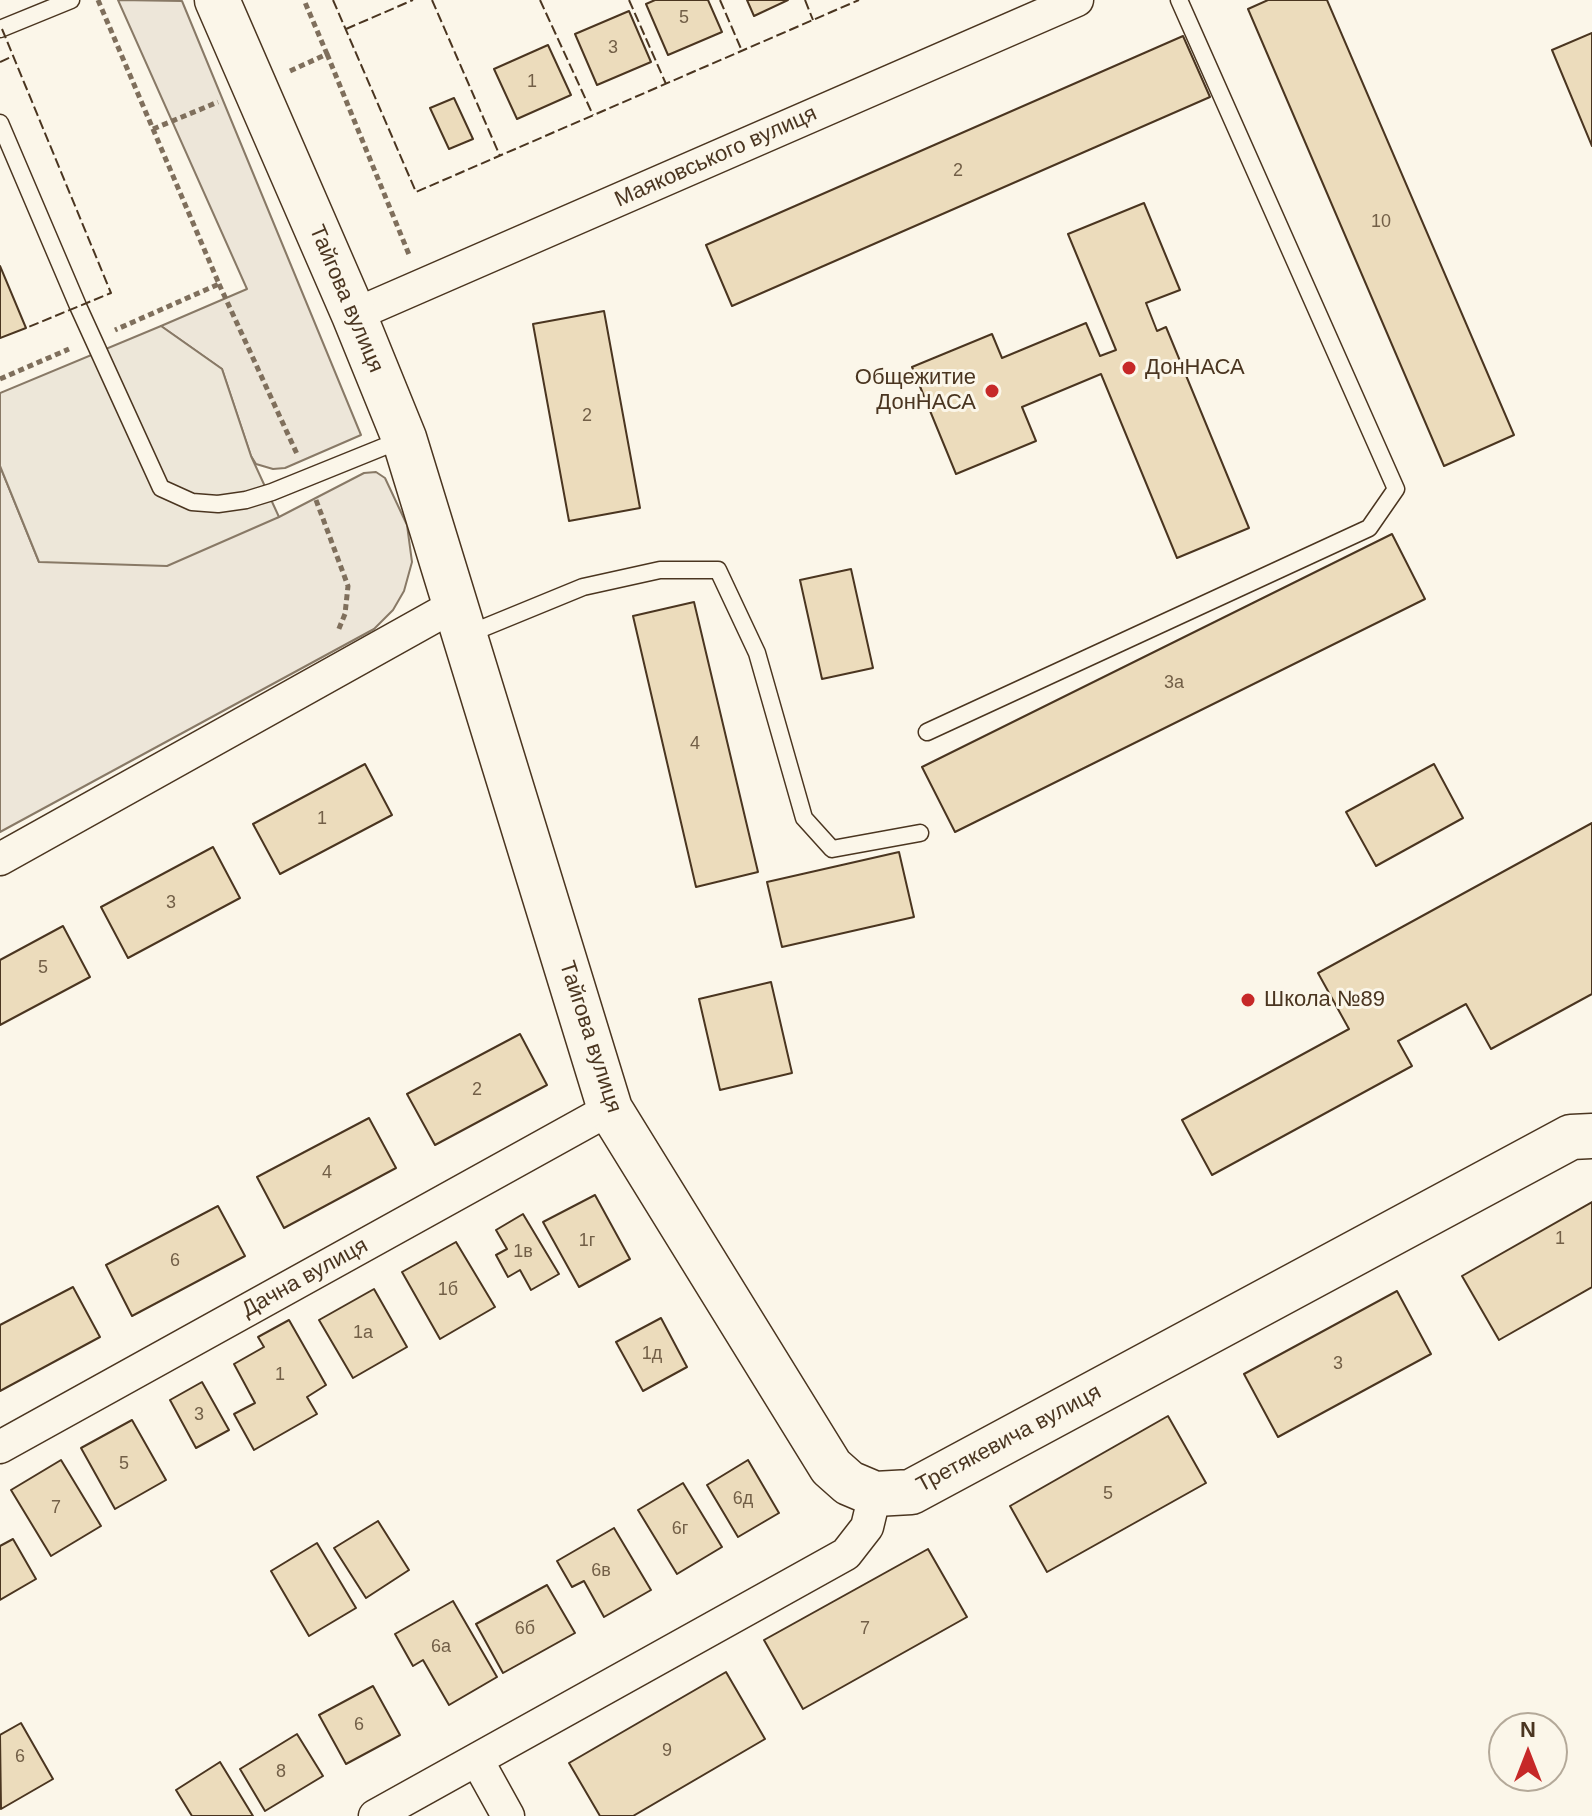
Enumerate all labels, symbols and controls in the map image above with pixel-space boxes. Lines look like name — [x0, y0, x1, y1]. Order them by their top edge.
house number: 5 — [679, 7, 689, 29]
house number: 3 — [608, 37, 618, 59]
house number: 1 — [527, 71, 537, 93]
street label: Маяковського вулиця — [611, 101, 821, 213]
house number: 2 — [953, 160, 963, 182]
house number: 10 — [1371, 211, 1391, 233]
street label: Тайгова вулиця — [303, 221, 389, 377]
place label: ДонНАСА — [1145, 355, 1245, 381]
marker: ДонНАСА — [1120, 359, 1138, 377]
place label: Общежитие ДонНАСА — [855, 365, 976, 416]
marker: Общежитие ДонНАСА — [983, 382, 1001, 400]
house number: 2 — [582, 405, 592, 427]
house number: 3а — [1164, 672, 1184, 694]
house number: 4 — [690, 733, 700, 755]
house number: 1 — [317, 808, 327, 830]
house number: 3 — [166, 892, 176, 914]
house number: 5 — [38, 957, 48, 979]
street label: Тайгова вулиця — [553, 958, 627, 1116]
place label: Школа №89 — [1264, 987, 1385, 1013]
marker: Школа №89 — [1239, 991, 1257, 1009]
house number: 2 — [472, 1079, 482, 1101]
house number: 4 — [322, 1162, 332, 1184]
house number: 1 — [1555, 1228, 1565, 1250]
house number: 1г — [579, 1230, 595, 1252]
street label: Дачна вулиця — [237, 1233, 373, 1323]
house number: 1в — [513, 1241, 533, 1263]
house number: 6 — [170, 1250, 180, 1272]
house number: 1б — [438, 1279, 458, 1301]
house number: 1а — [353, 1322, 373, 1344]
house number: 1д — [642, 1343, 662, 1365]
house number: 3 — [1333, 1353, 1343, 1375]
house number: 1 — [275, 1364, 285, 1386]
street label: Третякевича вулиця — [912, 1379, 1106, 1499]
house number: 3 — [194, 1404, 204, 1426]
house number: 5 — [119, 1453, 129, 1475]
house number: 5 — [1103, 1483, 1113, 1505]
house number: 6д — [733, 1488, 753, 1510]
house number: 7 — [51, 1497, 61, 1519]
house number: 6г — [672, 1518, 688, 1540]
house number: 6в — [591, 1560, 611, 1582]
house number: 6б — [515, 1618, 535, 1640]
house number: 7 — [860, 1618, 870, 1640]
house number: 6а — [431, 1636, 451, 1658]
north arrow — [1488, 1712, 1568, 1792]
house number: 6 — [354, 1714, 364, 1736]
text: N — [1520, 1717, 1536, 1742]
house number: 9 — [662, 1740, 672, 1762]
house number: 6 — [15, 1746, 25, 1768]
house number: 8 — [276, 1761, 286, 1783]

